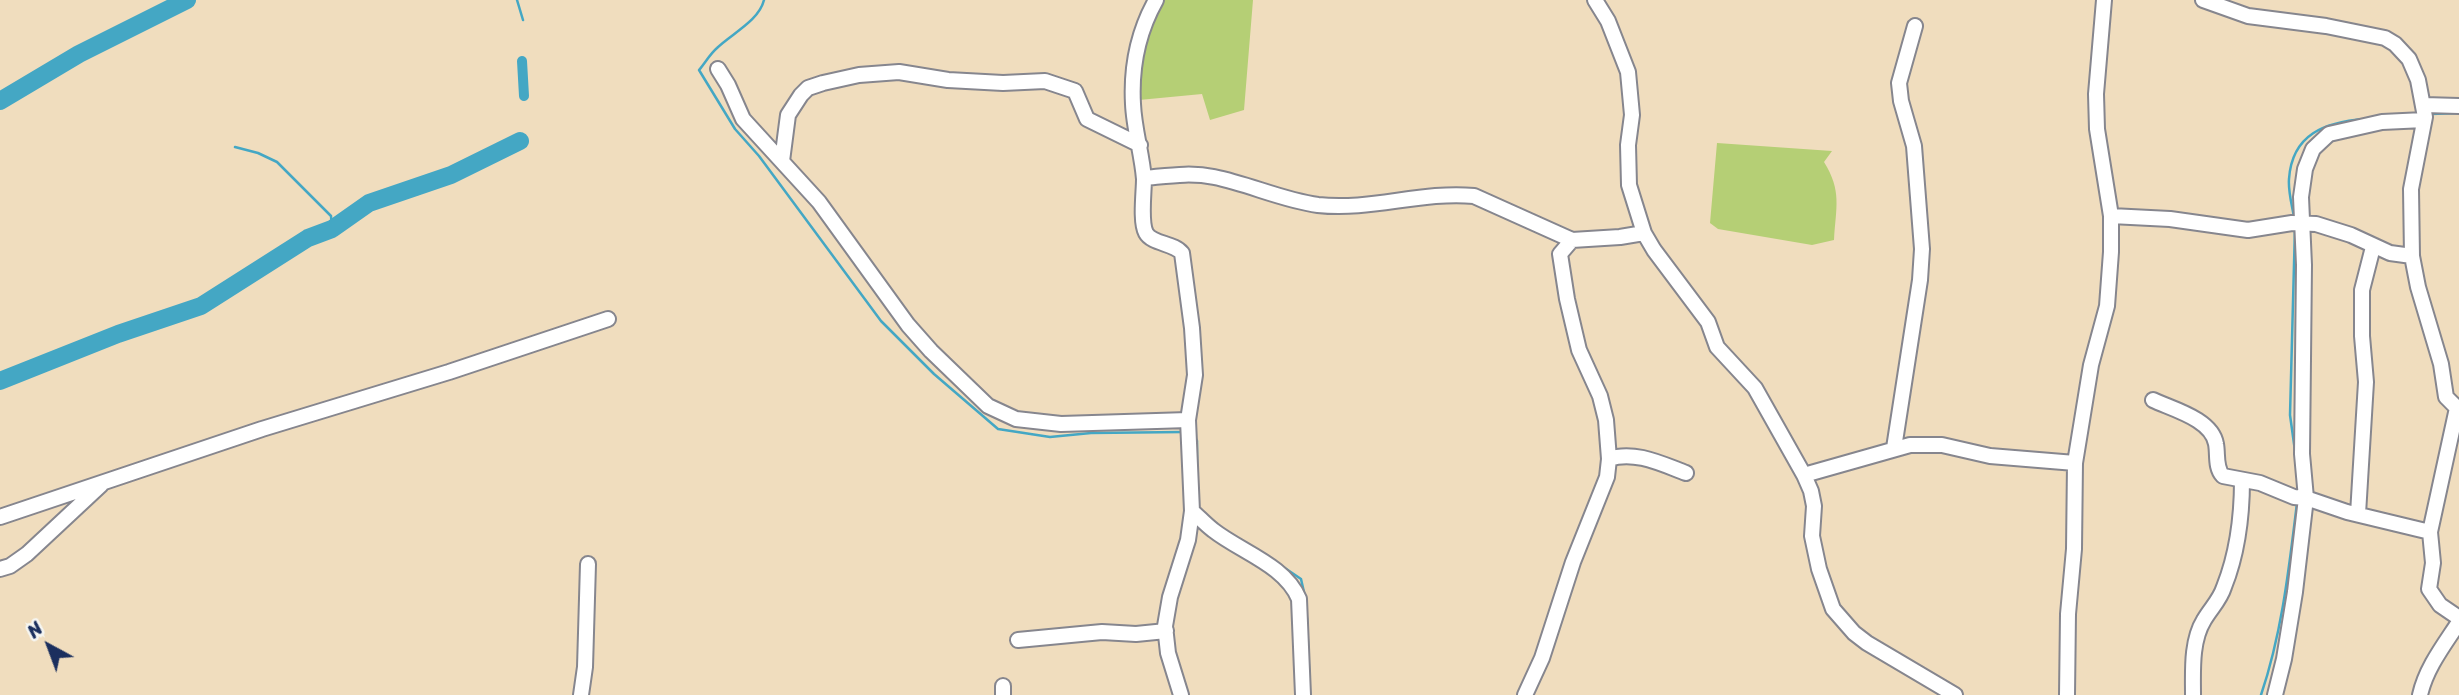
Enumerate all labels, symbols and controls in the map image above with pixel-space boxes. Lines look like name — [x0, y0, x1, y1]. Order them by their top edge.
north arrow — [14, 611, 84, 681]
text: N — [19, 613, 51, 647]

